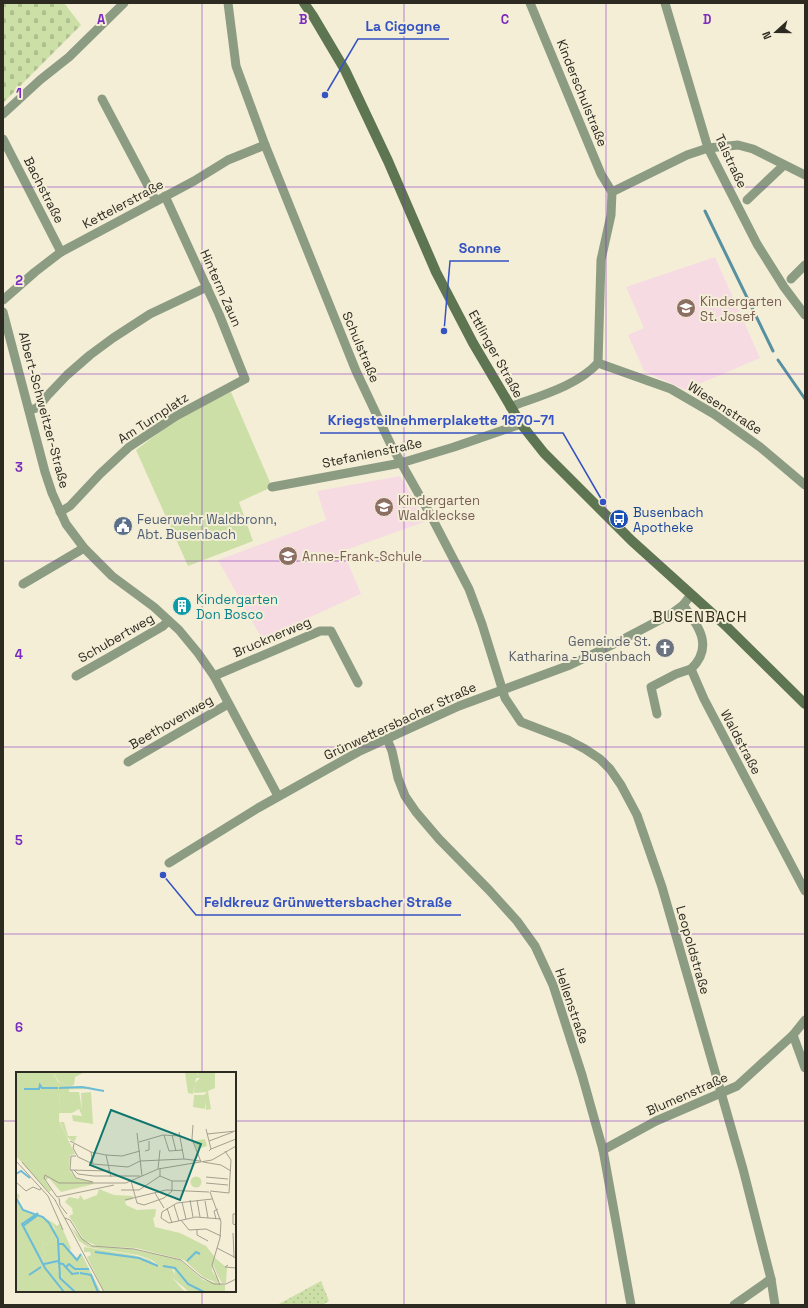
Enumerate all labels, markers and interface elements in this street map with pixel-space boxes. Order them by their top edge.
text: A [97,11,106,28]
text: B [299,11,308,28]
text: C [501,11,509,28]
text: D [703,11,712,28]
north arrow [756,12,796,52]
callout: La Cigogne [358,13,449,39]
text: La Cigogne [365,17,441,35]
text: N [759,30,775,42]
street label: Kinderschulstraße [553,37,611,149]
text: 1 [16,85,22,102]
street label: Talstraße [711,131,751,191]
street label: Bachstraße [20,154,68,226]
street label: Kettelerstraße [79,175,167,233]
callout: Sonne [450,235,509,261]
text: Sonne [459,239,501,257]
street label: Hinterm Zaun [196,247,246,329]
text: 2 [15,272,23,289]
place label: Kindergarten St. Josef [700,293,782,325]
school or university icon: Kindergarten St. Josef [675,297,697,319]
street label: Ettlinger Straße [465,307,527,401]
street label: Schulstraße [338,309,384,385]
street label: Albert-Schweitzer-Straße [15,330,73,490]
street label: Wiesenstraße [685,378,765,438]
street label: Am Turnplatz [114,389,192,447]
callout: Kriegsteilnehmerplakette 1870–71 [320,407,563,433]
text: Kriegsteilnehmerplakette 1870–71 [328,411,554,429]
street label: Stefanienstraße [320,434,424,472]
text: 3 [15,459,23,476]
place label: Kindergarten Waldkleckse [398,492,480,524]
school or university icon: Kindergarten Waldkleckse [373,496,395,518]
place label: Busenbach Apotheke [633,504,703,536]
bus stop icon: Busenbach Apotheke [608,508,630,530]
place label: Feuerwehr Waldbronn, Abt. Busenbach [137,511,277,543]
public building icon: Feuerwehr Waldbronn, Abt. Busenbach [112,515,134,537]
school or university icon: Anne-Frank-Schule [277,545,299,567]
place label: Anne-Frank-Schule [302,548,422,565]
place label: Kindergarten Don Bosco [196,591,278,623]
building icon: Kindergarten Don Bosco [171,595,193,617]
district label: BUSENBACH [652,607,748,626]
street label: Schubertweg [75,609,157,667]
street label: Brucknerweg [230,613,314,661]
place label: Gemeinde St. Katharina - Busenbach [509,633,651,665]
church icon: Gemeinde St. Katharina - Busenbach [654,637,676,659]
text: 4 [15,646,23,663]
street label: Grünwettersbacher Straße [321,678,479,764]
street label: Beethovenweg [126,691,216,753]
street label: Waldstraße [717,707,765,777]
text: 5 [15,832,23,849]
callout: Feldkreuz Grünwettersbacher Straße [196,889,461,915]
text: Feldkreuz Grünwettersbacher Straße [204,893,452,911]
street label: Leopoldstraße [672,904,714,996]
street label: Hellenstraße [551,966,593,1046]
text: 6 [15,1019,23,1036]
street label: Blumenstraße [644,1068,730,1120]
inset map [16,1072,236,1292]

